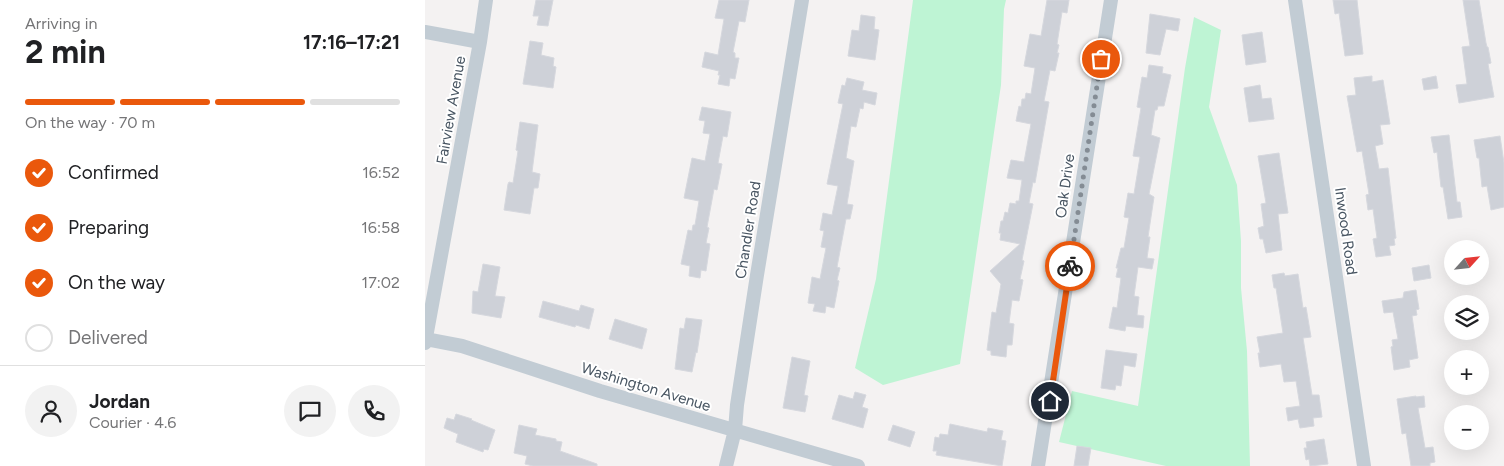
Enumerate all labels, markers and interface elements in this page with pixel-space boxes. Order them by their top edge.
text: Arriving in [25,14,97,33]
text: 17:16–17:21 [303,31,400,54]
text: 2 min [25,33,106,71]
pin [1080,38,1122,80]
icon: bag [1087,45,1115,73]
street label: Fairview Avenue [433,54,469,166]
text: On the way · 70 m [25,113,155,132]
street label: Oak Drive [1052,153,1078,219]
icon: check [25,159,53,187]
text: Confirmed [68,161,159,184]
text: 16:52 [362,163,400,182]
street label: Chandler Road [731,180,765,280]
street label: Inwood Road [1331,186,1361,276]
icon: check [25,214,53,242]
text: Preparing [68,216,149,239]
text: 16:58 [361,218,400,237]
north arrow [1444,240,1489,285]
map controls [1444,240,1489,450]
courier [1045,241,1095,291]
icon: bike [1056,252,1084,280]
icon: check [25,269,53,297]
text: On the way [68,271,165,294]
text: 17:02 [362,273,400,292]
button: layers [1444,295,1489,340]
text: Delivered [68,326,148,349]
button: + [1444,350,1489,395]
street label: Washington Avenue [579,359,713,415]
pin [1029,380,1071,422]
button: person [25,385,77,437]
button: chat [284,385,336,437]
button: phone [348,385,400,437]
icon: home [1036,387,1064,415]
text: Jordan [89,390,150,413]
button: − [1444,405,1489,450]
text: Courier · 4.6 [89,413,176,432]

